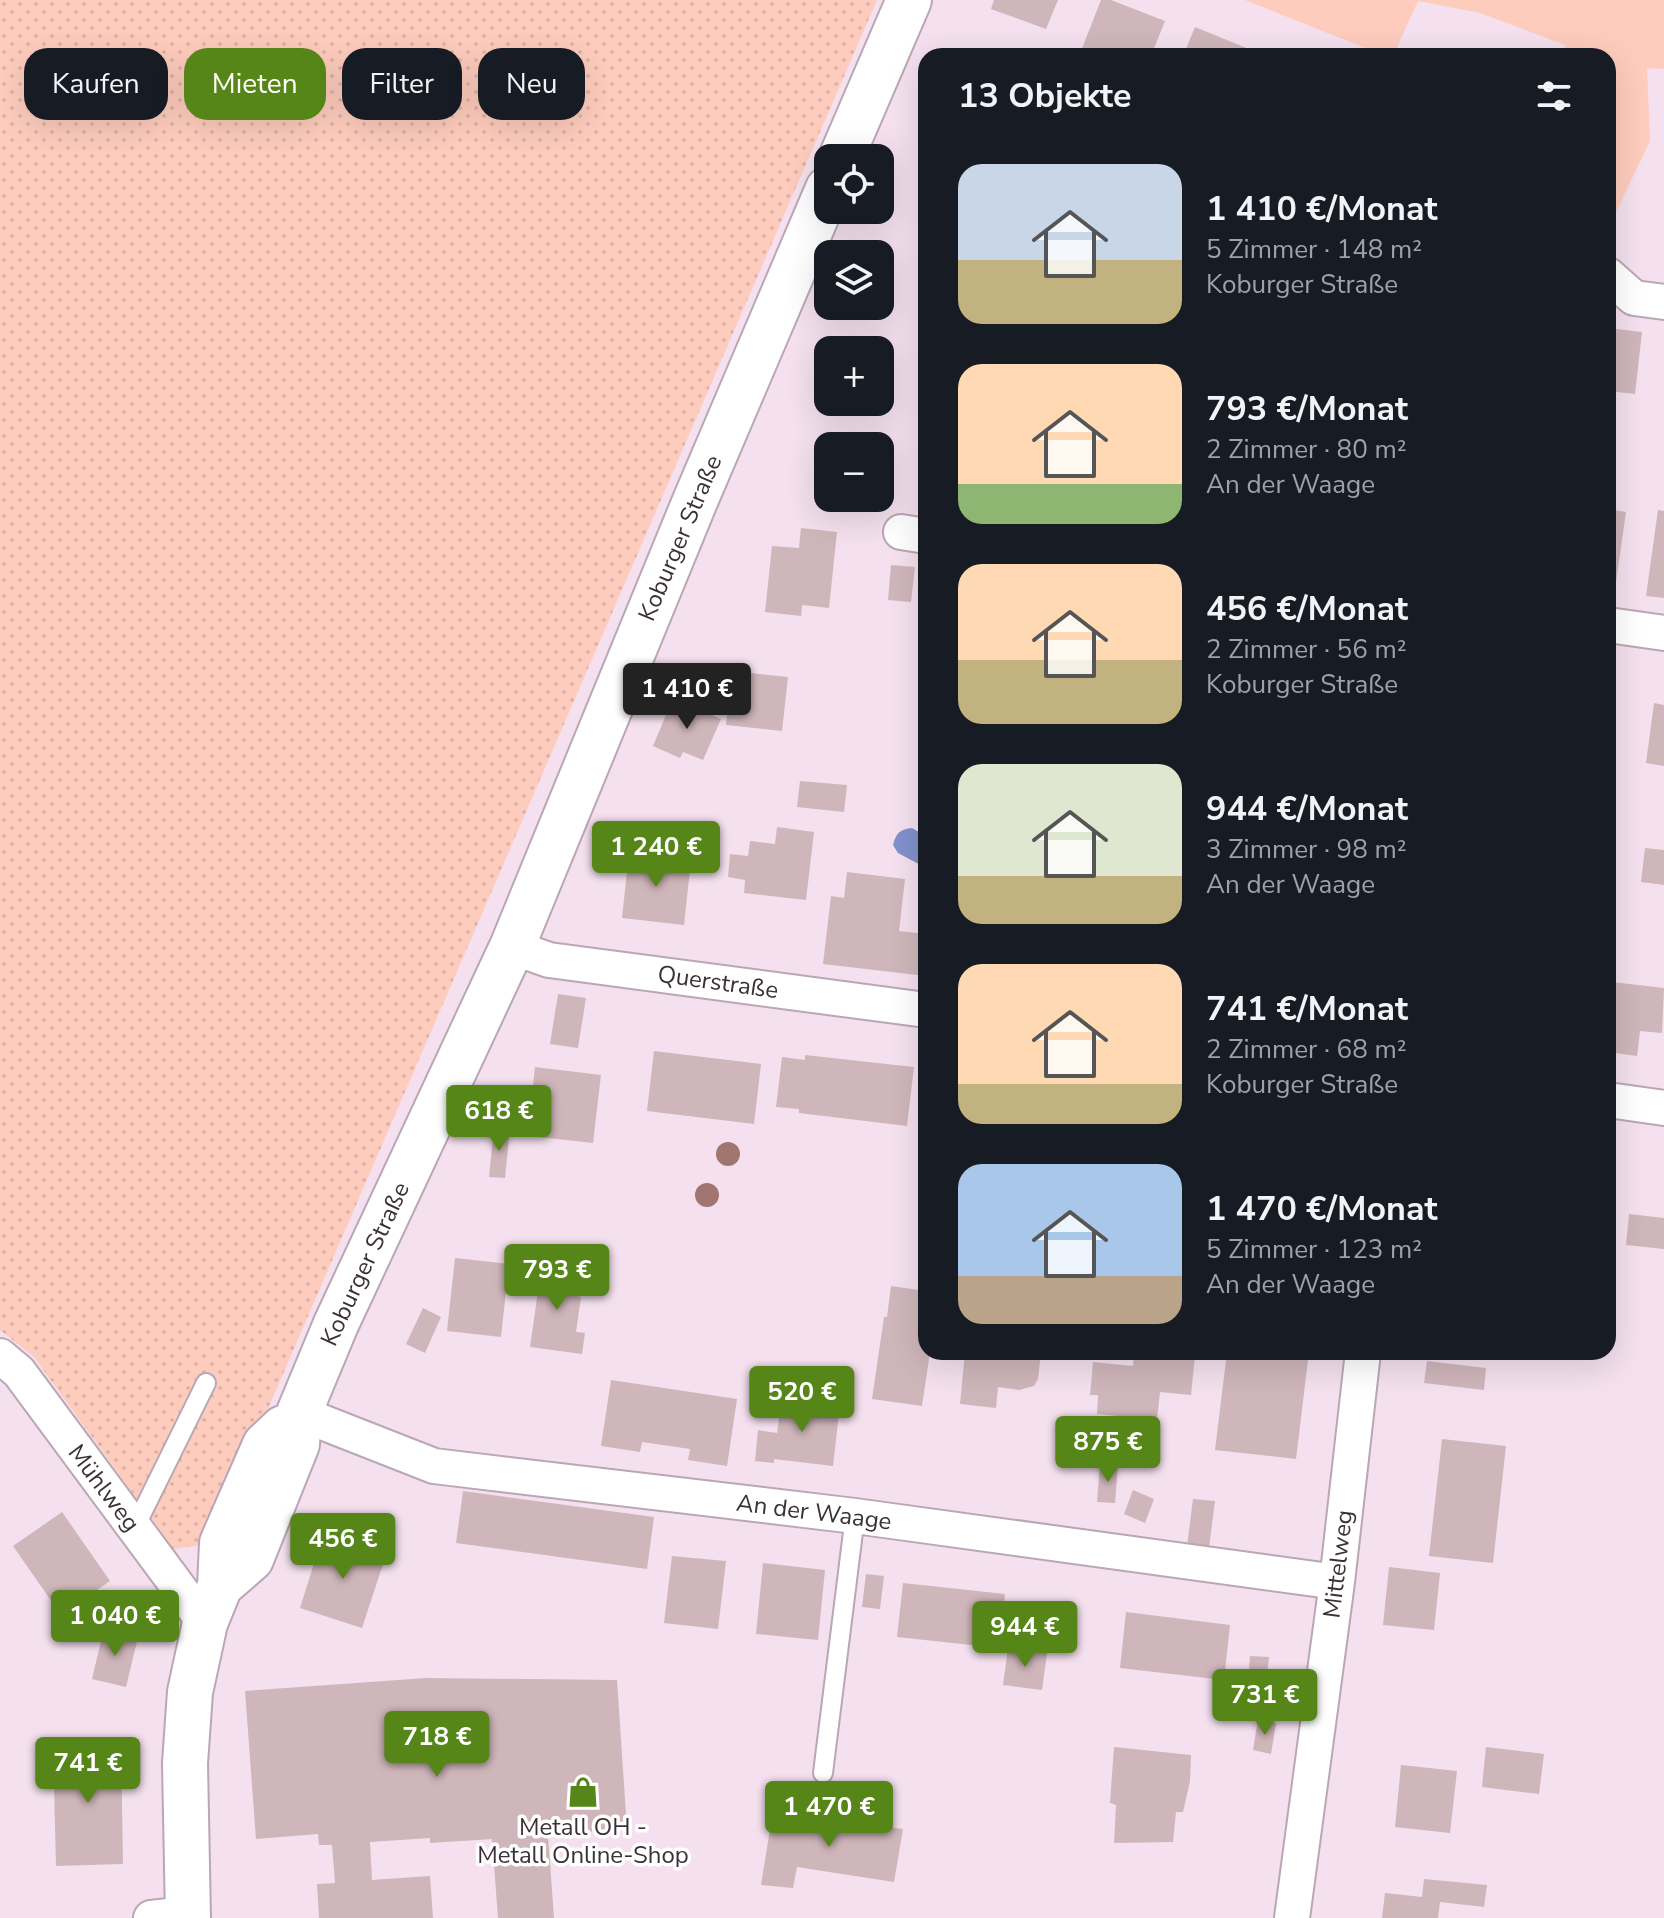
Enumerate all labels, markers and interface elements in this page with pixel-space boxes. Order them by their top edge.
chip: Kaufen [24,48,168,120]
chip: Mieten [184,48,326,120]
chip: Filter [342,48,462,120]
chip: Neu [478,48,585,120]
text: 13 Objekte [958,73,1131,119]
icon: filters [1532,74,1576,118]
map controls [814,144,894,512]
button: locate [814,144,894,224]
text: 1 410 €/Monat [1206,186,1438,232]
icon: home [1022,196,1118,292]
text: 5 Zimmer · 148 m² [1206,232,1422,267]
button: layers [814,240,894,320]
text: Koburger Straße [1206,267,1398,302]
button: + [814,336,894,416]
text: 793 €/Monat [1206,386,1408,432]
icon: home [1022,396,1118,492]
button: − [814,432,894,512]
text: 2 Zimmer · 80 m² [1206,432,1407,467]
street label: Koburger Straße [631,450,729,626]
text: An der Waage [1206,467,1375,502]
text: 456 €/Monat [1206,586,1408,632]
icon: home [1022,596,1118,692]
text: 2 Zimmer · 56 m² [1206,632,1407,667]
pin: 1 410 € [613,663,761,731]
text: Koburger Straße [1206,667,1398,702]
text: 1 410 € [641,671,733,706]
text: 944 €/Monat [1206,786,1408,832]
icon: home [1022,796,1118,892]
pin: 1 240 € [582,821,730,889]
text: 1 240 € [610,829,702,864]
text: 3 Zimmer · 98 m² [1206,832,1407,867]
text: An der Waage [1206,867,1375,902]
street label: Querstraße [656,958,780,1006]
text: 741 €/Monat [1206,986,1408,1032]
icon: home [1022,996,1118,1092]
text: 2 Zimmer · 68 m² [1206,1032,1407,1067]
text: Koburger Straße [1206,1067,1398,1102]
pin: 618 € [443,1085,555,1153]
text: 618 € [464,1093,534,1128]
street label: Koburger Straße [313,1177,417,1351]
text: 1 470 €/Monat [1206,1186,1438,1232]
icon: home [1022,1196,1118,1292]
text: 5 Zimmer · 123 m² [1206,1232,1422,1267]
pin: 793 € [501,1244,613,1312]
text: 793 € [522,1252,592,1287]
text: An der Waage [1206,1267,1375,1302]
pin: 520 € [746,1366,858,1434]
text: 520 € [767,1374,837,1409]
pin: 875 € [1052,1416,1164,1484]
text: 875 € [1073,1424,1143,1459]
street label: Mühlweg [61,1438,147,1538]
street label: An der Waage [735,1487,893,1537]
street label: Mittelweg [1315,1508,1361,1620]
pin: 456 € [287,1513,399,1581]
text: 456 € [308,1521,378,1556]
pin: 1 040 € [41,1590,189,1658]
text: 1 040 € [69,1598,161,1633]
pin: 944 € [969,1601,1081,1669]
text: 944 € [990,1609,1060,1644]
pin: 731 € [1209,1669,1321,1737]
text: 731 € [1230,1677,1300,1712]
pin: 718 € [381,1711,493,1779]
text: 718 € [402,1719,472,1754]
pin: 741 € [32,1737,144,1805]
text: 741 € [53,1745,123,1780]
shop icon: Metall OH - Metall Online-Shop [566,1775,600,1809]
pin: 1 470 € [755,1781,903,1849]
text: 1 470 € [783,1789,875,1824]
place label: Metall OH - Metall Online-Shop [477,1811,689,1871]

